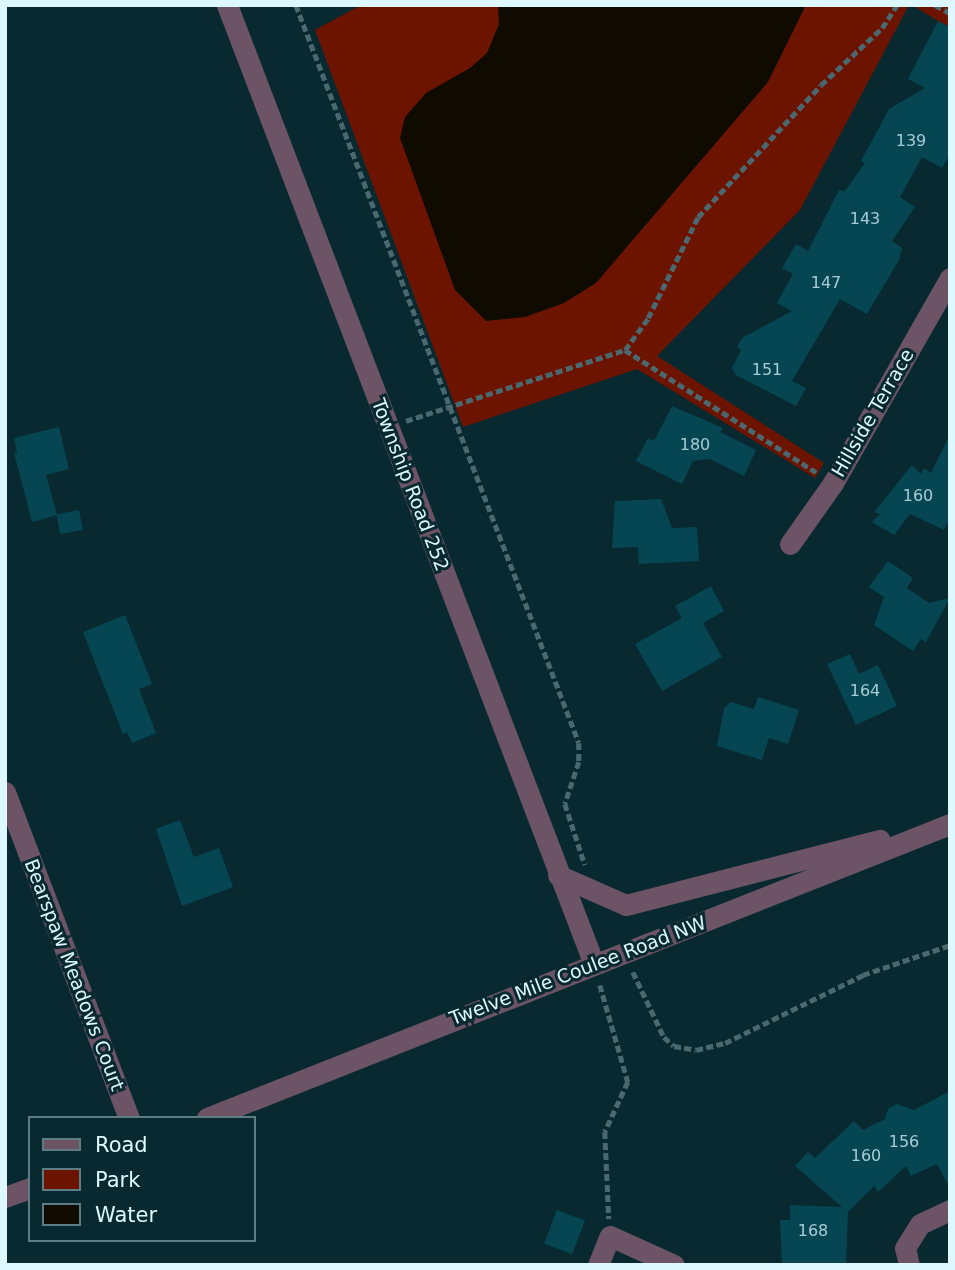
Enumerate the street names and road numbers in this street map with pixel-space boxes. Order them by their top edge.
street label: Hillside Terrace [827,345,919,481]
street label: Township Road 252 [367,396,453,574]
street label: Bearspaw Meadows Court [19,856,129,1094]
street label: Twelve Mile Coulee Road NW [446,911,710,1031]

